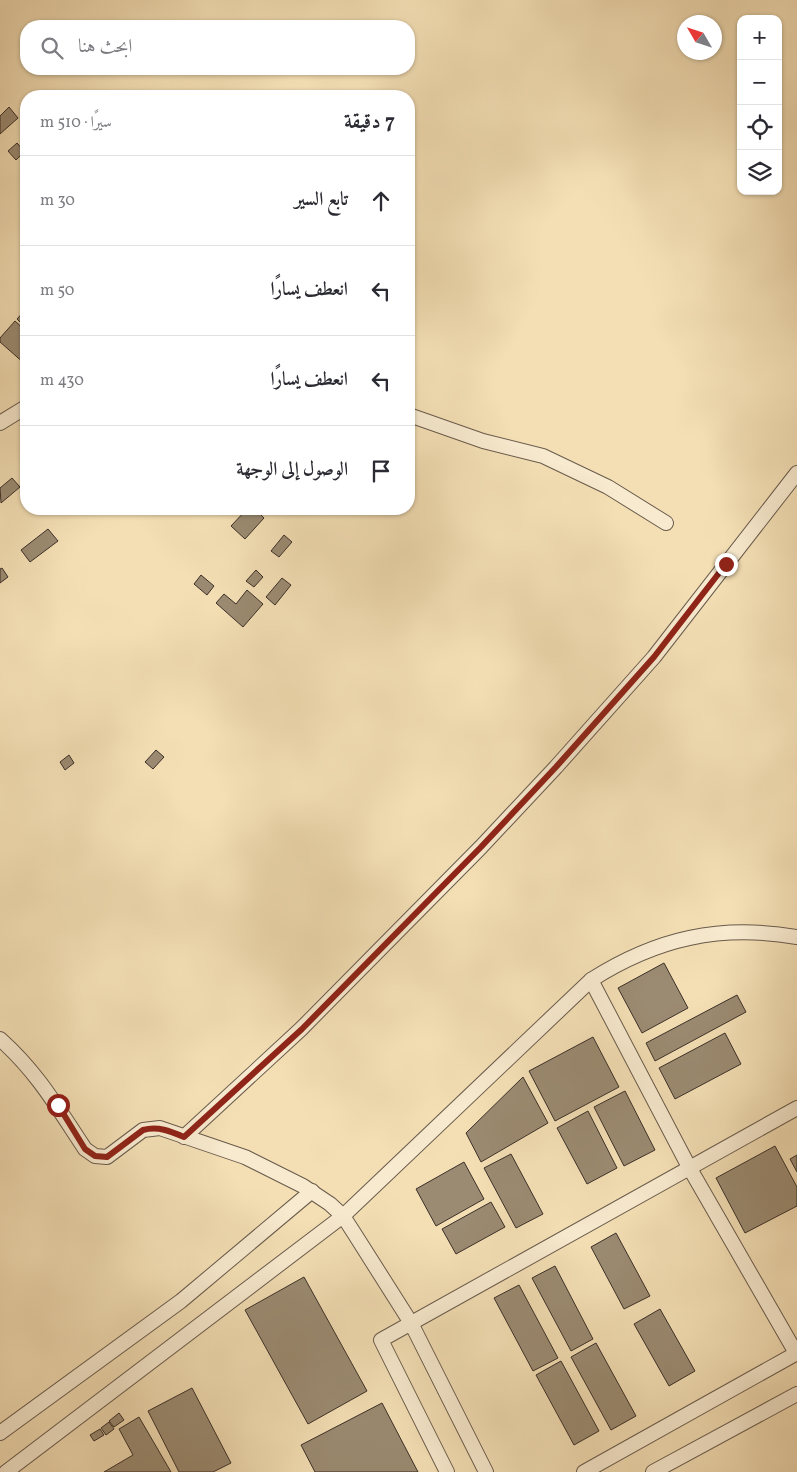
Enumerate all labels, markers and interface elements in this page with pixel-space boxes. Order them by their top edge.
north arrow [677,15,722,60]
map controls [737,15,782,195]
button: + [737,15,782,60]
search box [20,20,415,75]
icon: search [38,34,66,62]
text: ابحث هنا [78,34,132,60]
button: − [737,60,782,105]
button: locate [737,105,782,150]
text: 7 دقيقة [344,108,395,137]
text: سيرًا · 510 m [40,112,112,134]
button: layers [737,150,782,195]
text: تابع السير [295,187,348,213]
icon: ahead [367,187,395,215]
text: 30 m [40,190,75,212]
text: انعطف يسارًا [270,277,348,303]
icon: left [367,277,395,305]
text: 50 m [40,280,74,302]
text: انعطف يسارًا [270,367,348,393]
icon: left [367,367,395,395]
text: 430 m [40,370,84,392]
text: الوصول إلى الوجهة [236,457,348,483]
icon: arrive [367,457,395,485]
route end [715,553,738,576]
route start [47,1094,70,1117]

